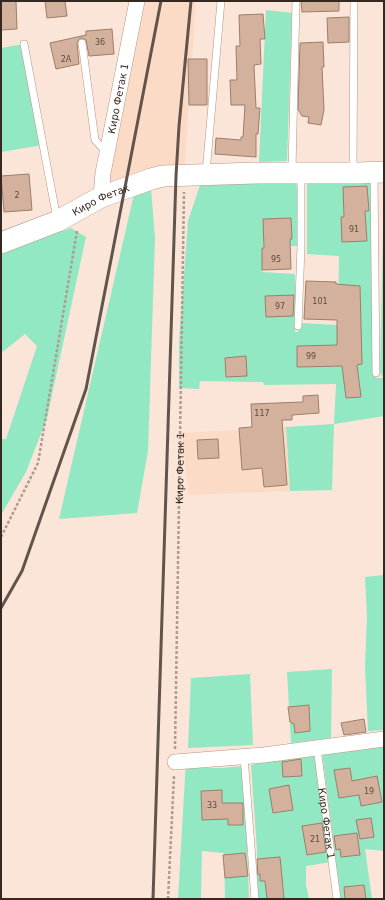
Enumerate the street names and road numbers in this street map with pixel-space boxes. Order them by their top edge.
street label: Киро Фетак 1 [105,62,130,135]
street label: Киро Фетак [70,182,131,218]
street label: Киро Фетак 1 [173,432,186,504]
street label: Киро Фетак 1 [317,787,337,860]

